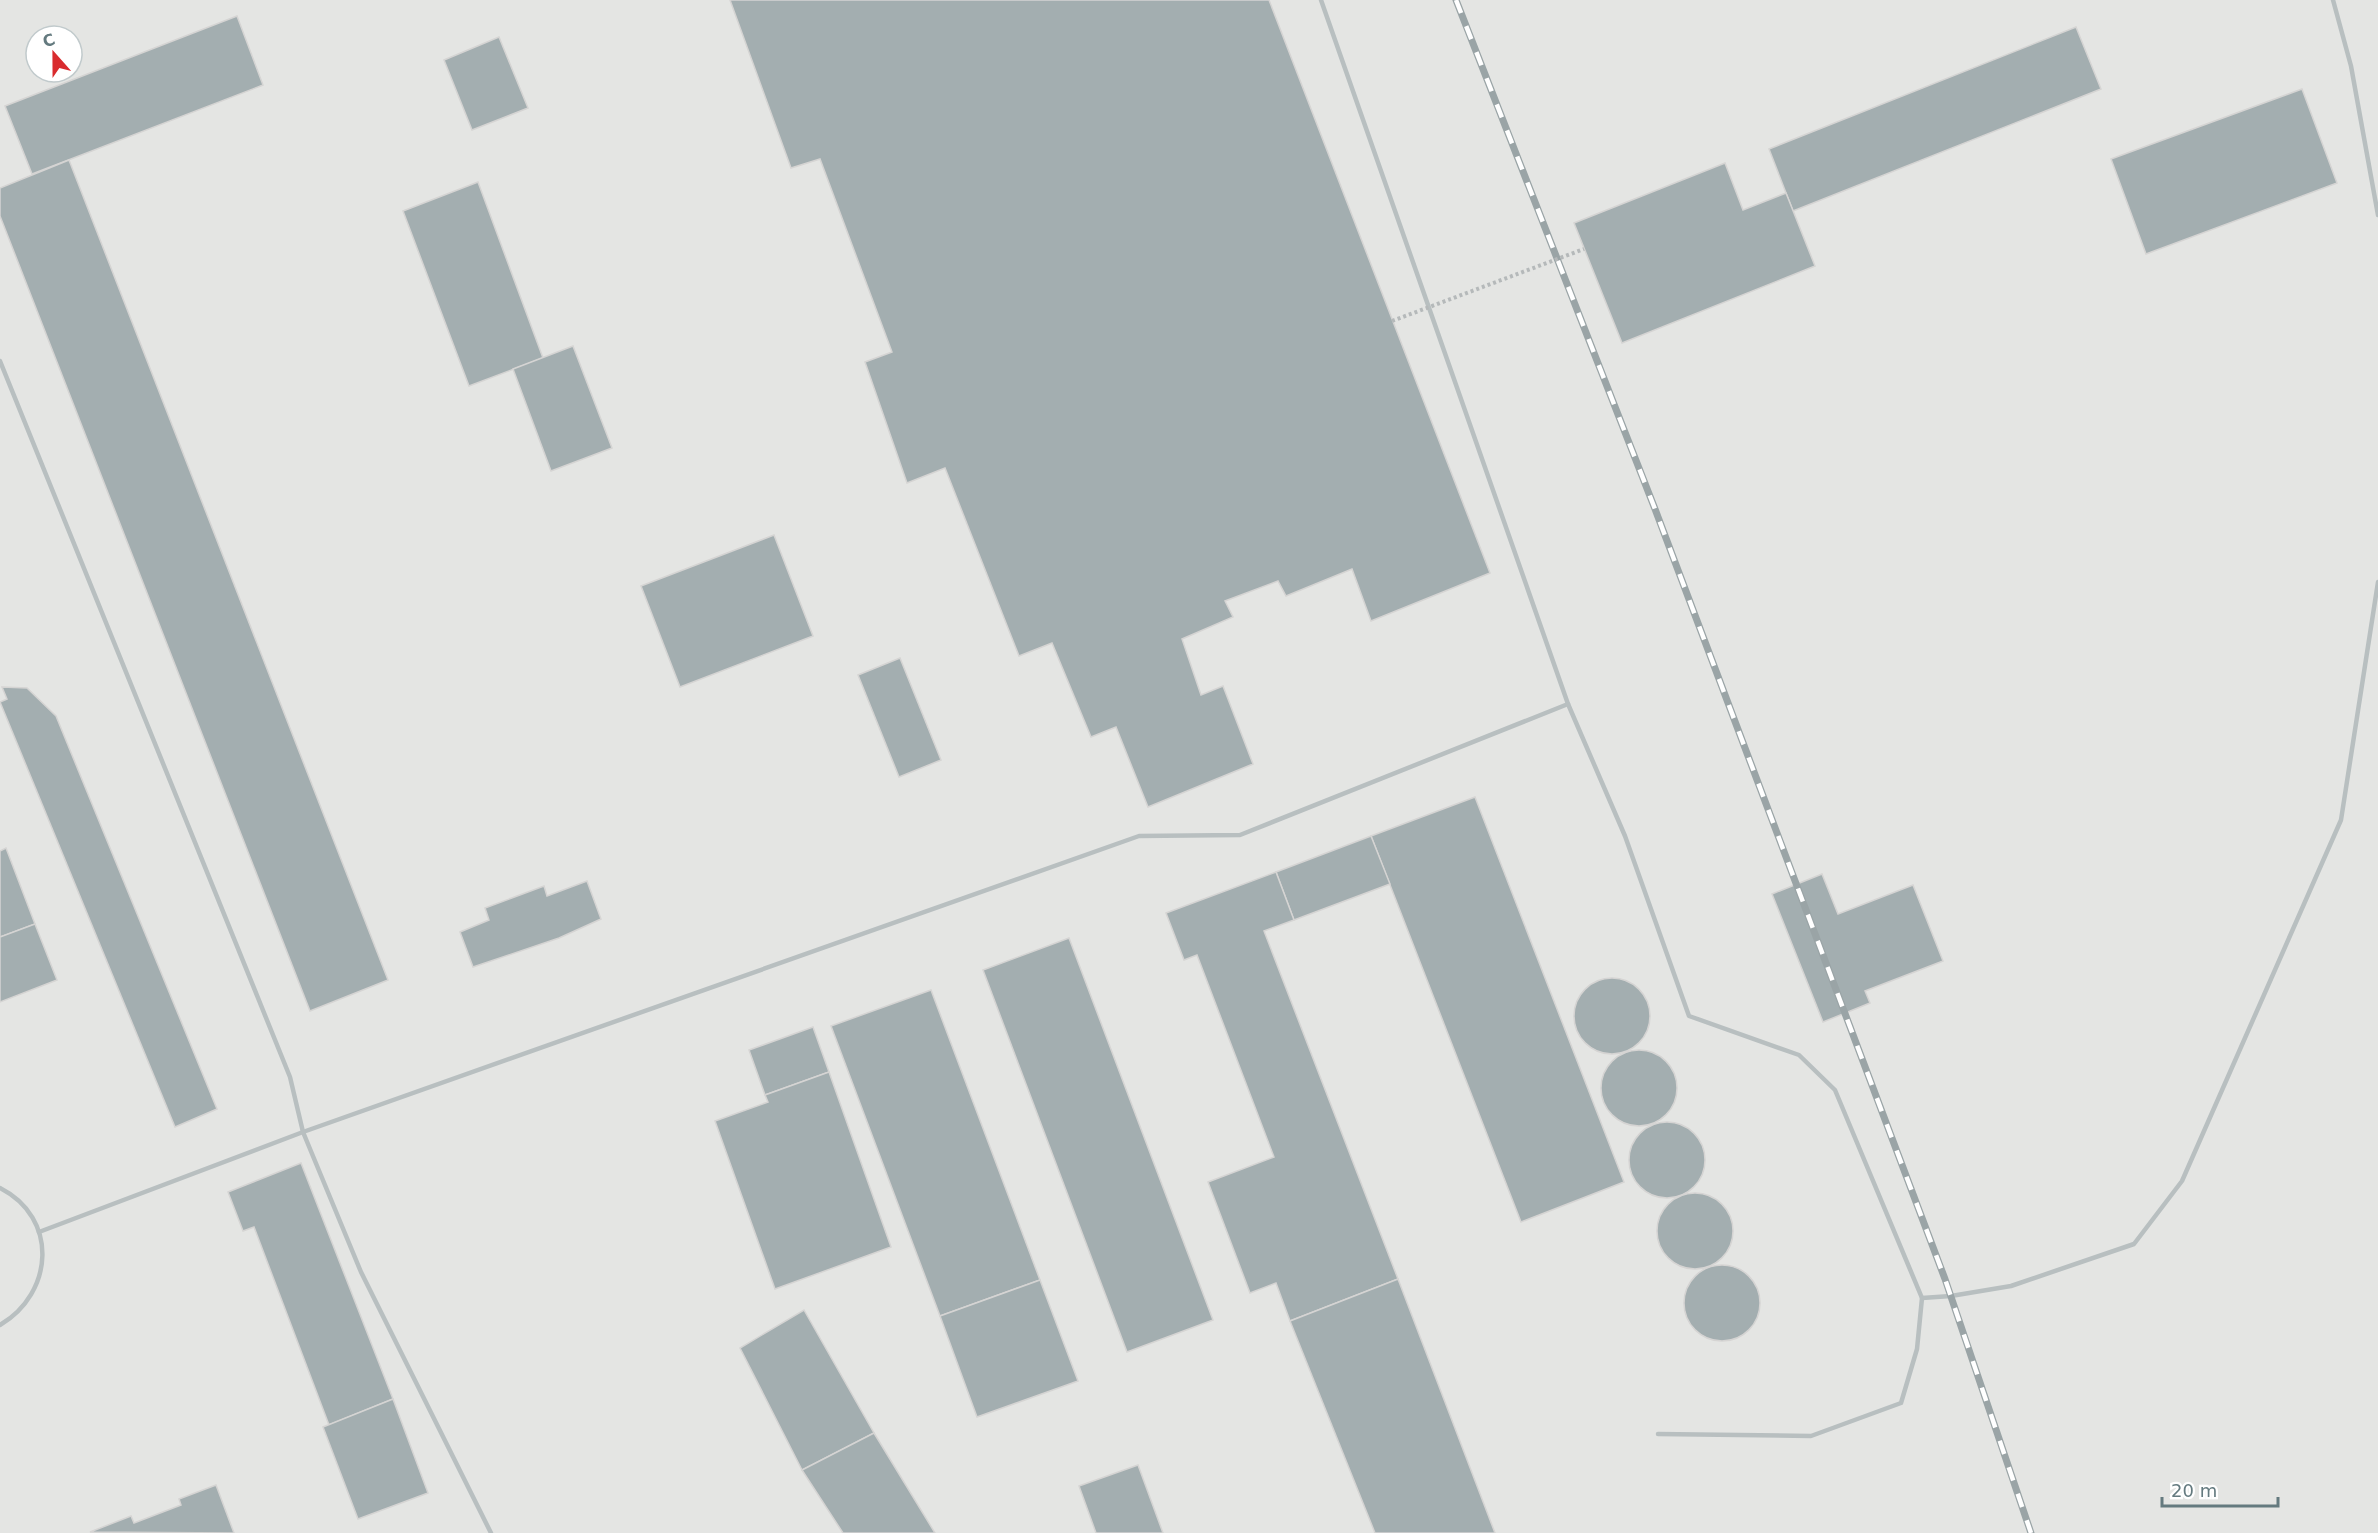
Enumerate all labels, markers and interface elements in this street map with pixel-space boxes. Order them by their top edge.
north arrow [24,24,84,84]
text: С [40,29,58,51]
scale bar [2162,1470,2278,1508]
text: 20 m [2171,1480,2217,1501]

